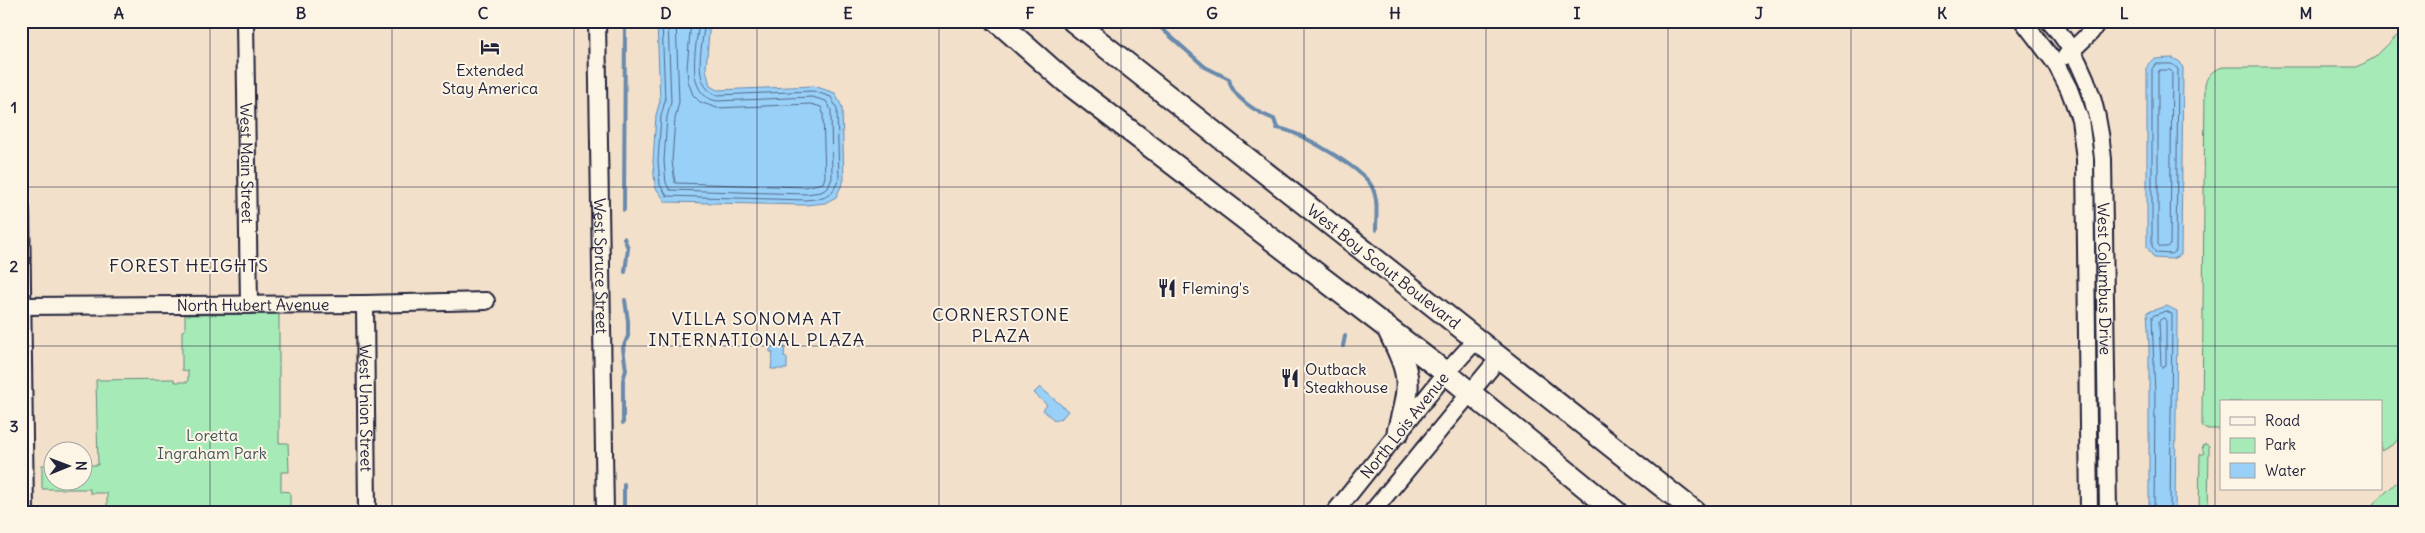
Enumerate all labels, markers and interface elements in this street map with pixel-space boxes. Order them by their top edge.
text: A [114,3,124,23]
text: B [296,3,307,23]
text: C [478,3,489,23]
text: D [660,3,672,23]
text: E [843,3,853,23]
text: F [1025,3,1035,23]
text: G [1206,3,1218,23]
text: H [1389,3,1401,23]
text: I [1574,3,1581,23]
text: J [1755,3,1764,23]
text: K [1937,3,1947,23]
text: L [2120,3,2129,23]
text: M [2300,3,2313,23]
hotel icon: Extended Stay America [479,36,501,58]
place label: Extended Stay America [442,60,538,98]
text: 1 [11,97,17,117]
street label: West Main Street [236,103,258,224]
street label: West Spruce Street [590,198,612,335]
street label: West Boy Scout Boulevard [1303,200,1464,333]
street label: West Columbus Drive [2094,202,2116,355]
district label: FOREST HEIGHTS [109,254,269,277]
text: 2 [10,256,19,276]
restaurant icon: Fleming's [1156,277,1178,299]
place label: Fleming's [1182,278,1249,298]
street label: North Hubert Avenue [177,294,329,315]
district label: CORNERSTONE PLAZA [932,303,1070,347]
district label: VILLA SONOMA AT INTERNATIONAL PLAZA [649,307,865,351]
street label: West Union Street [355,344,377,472]
place label: Outback Steakhouse [1305,359,1388,397]
restaurant icon: Outback Steakhouse [1279,367,1301,389]
street label: North Lois Avenue [1356,368,1453,483]
legend [2220,400,2382,490]
text: Road [2265,411,2300,430]
text: 3 [9,416,19,436]
park label: Loretta Ingraham Park [157,425,267,463]
text: Park [2265,435,2296,454]
north arrow [42,440,92,490]
text: N [72,461,90,471]
text: Water [2265,461,2306,480]

